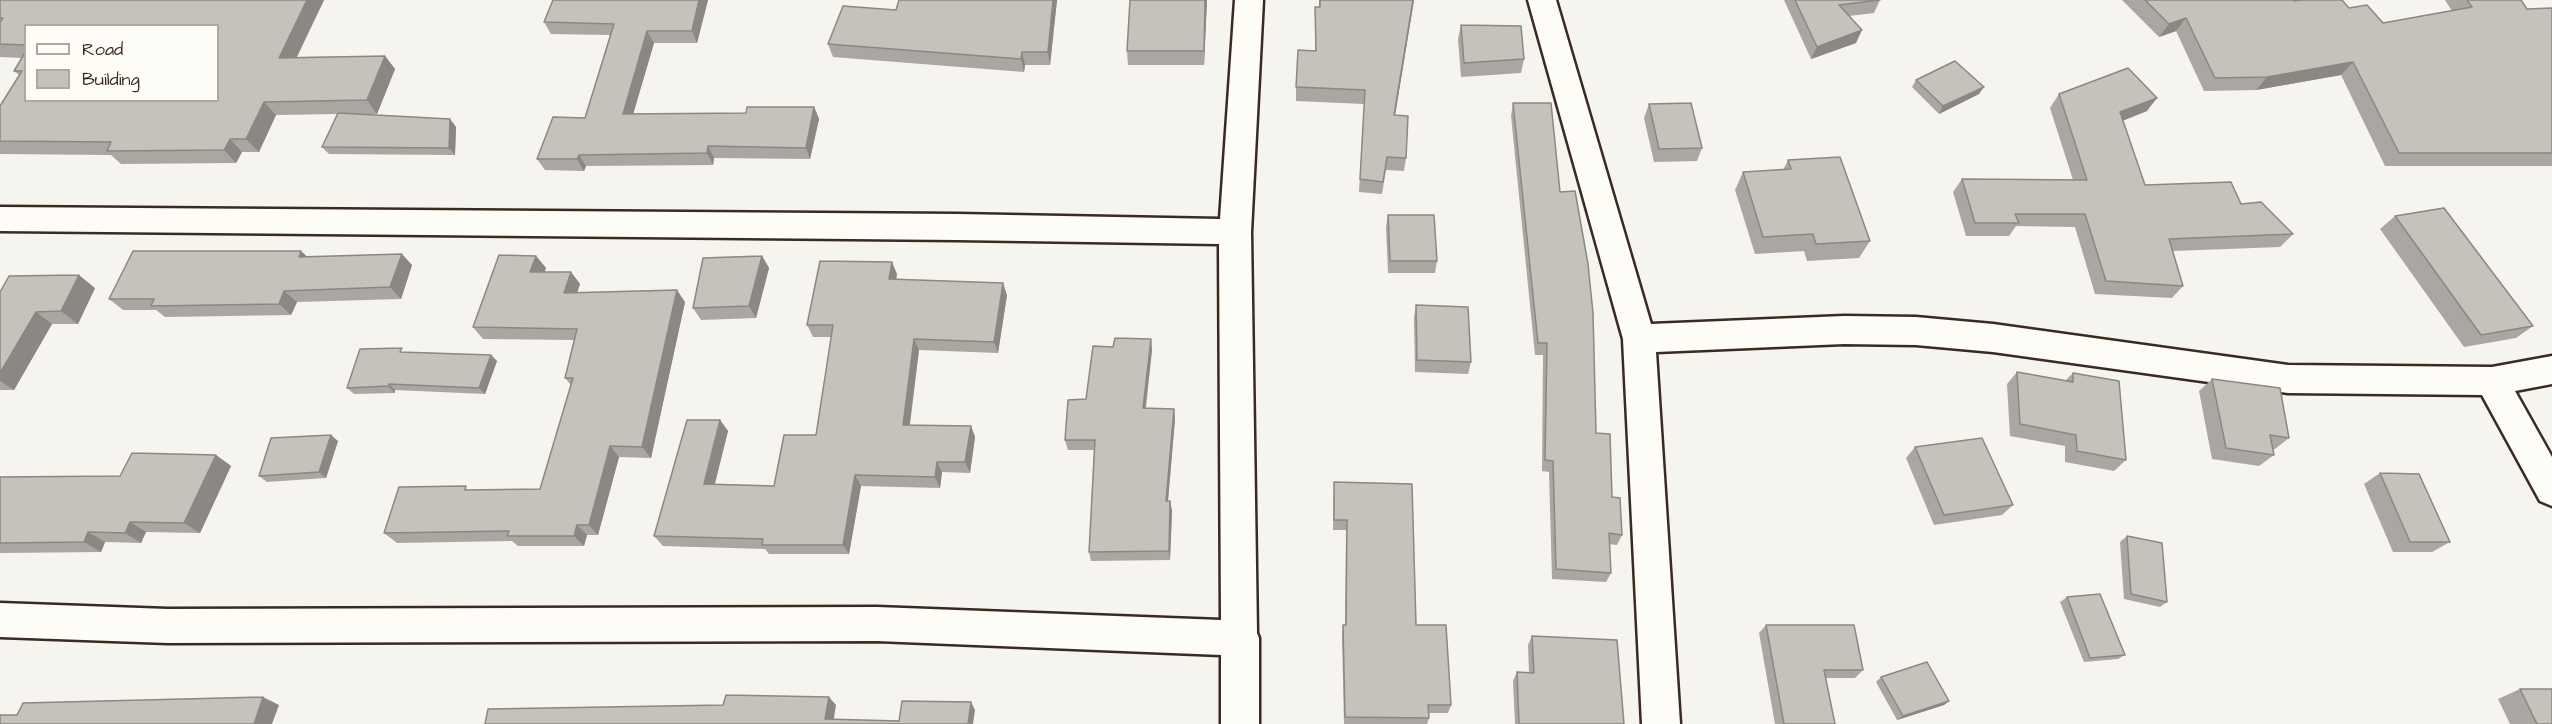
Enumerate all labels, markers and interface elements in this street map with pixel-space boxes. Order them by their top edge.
legend [24,24,219,102]
text: Road [82,37,123,62]
text: Building [82,67,140,92]

